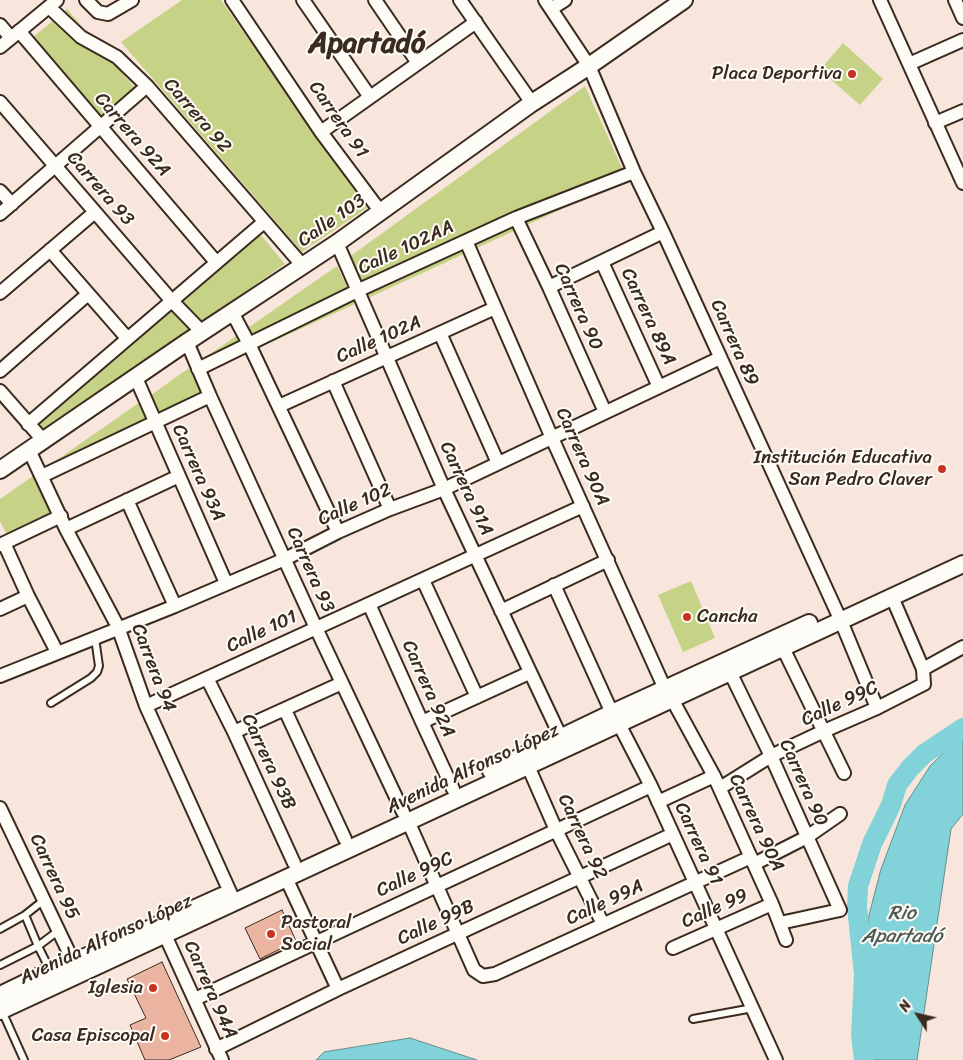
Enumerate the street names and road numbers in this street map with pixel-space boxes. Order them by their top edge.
street label: Carrera 92 [158,74,236,158]
street label: Carrera 91 [303,77,373,163]
street label: Carrera 92A [89,88,175,182]
street label: Carrera 93 [62,147,138,231]
street label: Calle 103 [294,189,370,253]
street label: Calle 102AA [355,216,457,280]
street label: Carrera 90 [549,260,607,354]
street label: Carrera 89A [616,265,680,369]
street label: Carrera 89 [705,296,763,390]
street label: Calle 102A [333,311,425,369]
street label: Carrera 90A [550,404,614,510]
street label: Carrera 93A [167,421,229,525]
street label: Carrera 91A [434,438,498,540]
street label: Calle 102 [315,479,395,531]
street label: Carrera 93 [281,524,339,616]
street label: Calle 101 [223,606,301,658]
street label: Carrera 94 [126,621,180,715]
street label: Carrera 92A [396,637,460,741]
street label: Calle 99C [798,676,882,732]
street label: Carrera 93B [236,710,300,814]
street label: Avenida Alfonso López [383,719,563,819]
street label: Carrera 90 [774,736,832,830]
street label: Carrera 90A [723,771,789,875]
street label: Carrera 92 [552,791,612,883]
street label: Carrera 91 [669,799,727,889]
street label: Carrera 95 [24,830,84,924]
street label: Calle 99C [373,847,457,903]
street label: Calle 99A [563,875,647,931]
street label: Calle 99 [678,884,752,934]
street label: Avenida Alfonso López [16,890,196,990]
street label: Calle 99B [394,895,478,951]
street label: Carrera 94A [178,937,242,1043]

